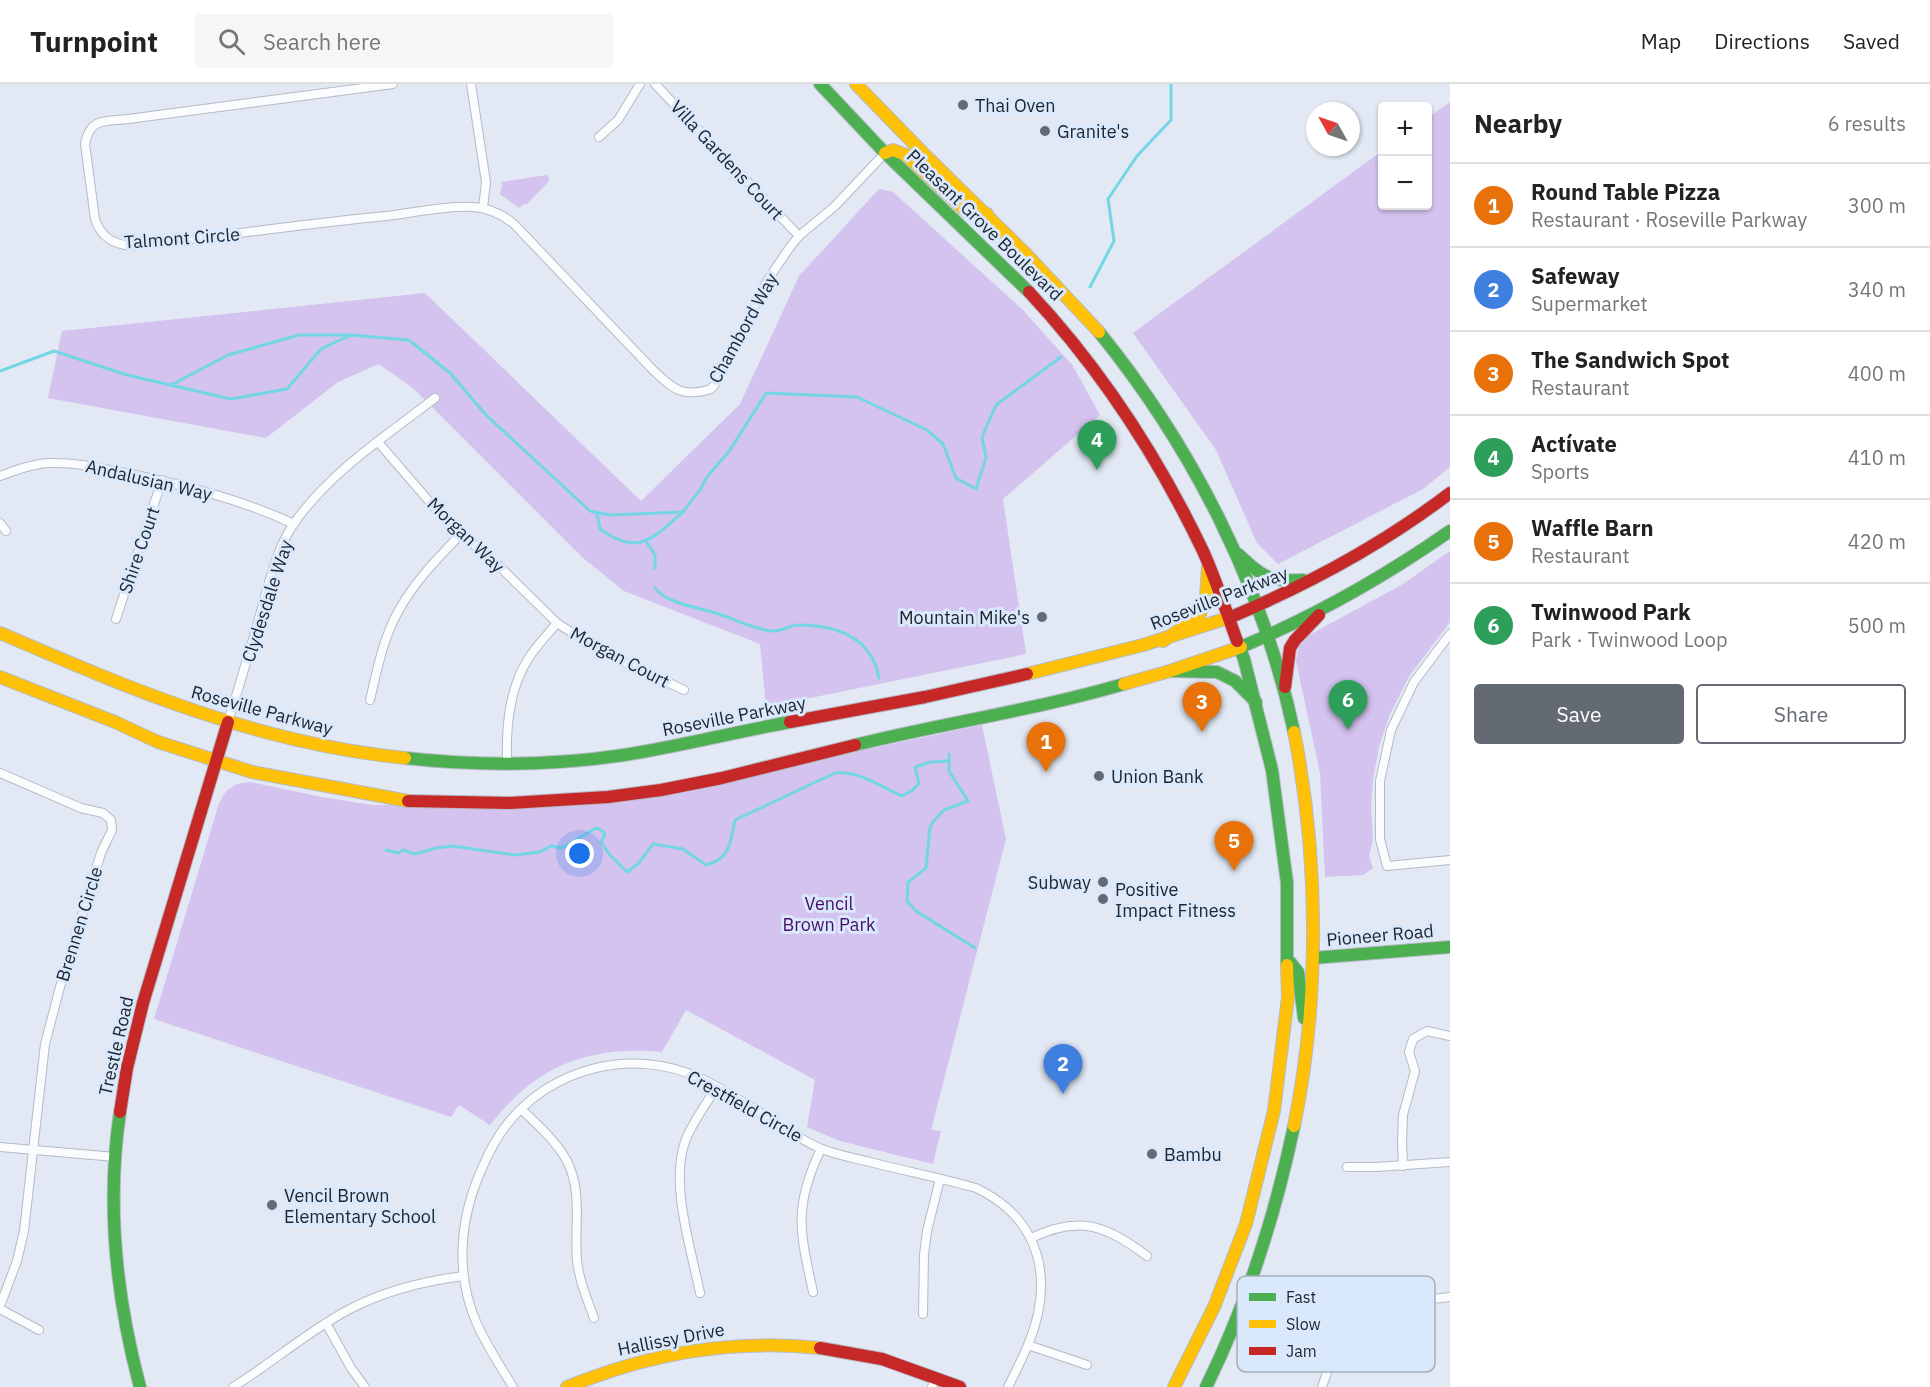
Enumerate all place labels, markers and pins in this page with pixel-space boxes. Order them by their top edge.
place label: Thai Oven [975,94,1055,117]
marker: Thai Oven [956,98,970,112]
place label: Granite's [1057,120,1129,143]
marker: Granite's [1038,124,1052,138]
pin: 4 [1078,420,1116,470]
place label: Mountain Mike's [899,606,1030,629]
marker: Mountain Mike's [1035,610,1049,624]
pin: 6 [1328,680,1368,730]
pin: 3 [1182,682,1222,732]
pin: 1 [1026,722,1066,772]
place label: Union Bank [1111,765,1204,788]
marker: Union Bank [1092,769,1106,783]
pin: 5 [1214,822,1254,871]
place label: Subway [1028,871,1091,894]
marker: Subway [1096,875,1110,889]
place label: Positive Impact Fitness [1115,878,1236,922]
marker: Positive Impact Fitness [1096,892,1110,906]
pin: 2 [1044,1044,1082,1094]
place label: Bambu [1164,1143,1222,1166]
marker: Bambu [1145,1147,1159,1161]
place label: Vencil Brown Elementary School [284,1184,436,1228]
marker: Vencil Brown Elementary School [265,1198,279,1212]

